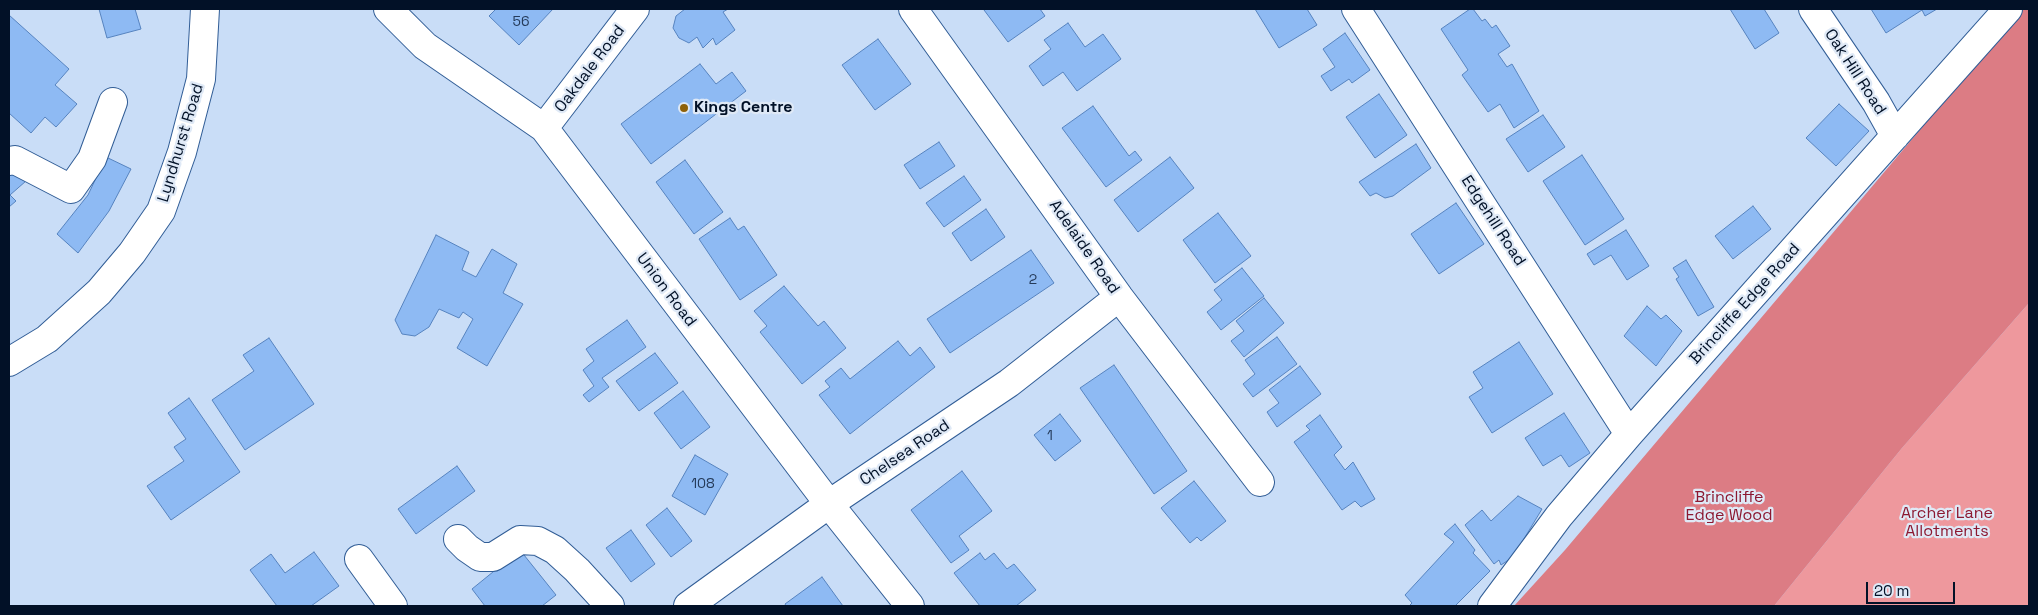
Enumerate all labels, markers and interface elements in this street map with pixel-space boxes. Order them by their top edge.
house number: 56 [513,14,529,30]
street label: Oakdale Road [551,22,629,116]
street label: Oak Hill Road [1820,26,1890,118]
street label: Lyndhurst Road [154,81,208,205]
place label: Kings Centre [694,98,793,118]
marker: Kings Centre [678,102,690,114]
street label: Edgehill Road [1457,172,1529,270]
street label: Adelaide Road [1045,196,1123,298]
street label: Brincliffe Edge Road [1686,240,1804,368]
street label: Union Road [632,249,700,331]
house number: 2 [1029,272,1037,288]
street label: Chelsea Road [857,416,953,490]
house number: 1 [1047,428,1053,444]
house number: 108 [691,476,715,492]
park label: Brincliffe Edge Wood [1685,488,1773,526]
park label: Archer Lane Allotments [1901,504,1993,542]
scale bar [1868,572,1957,604]
text: 20 m [1874,581,1909,600]

